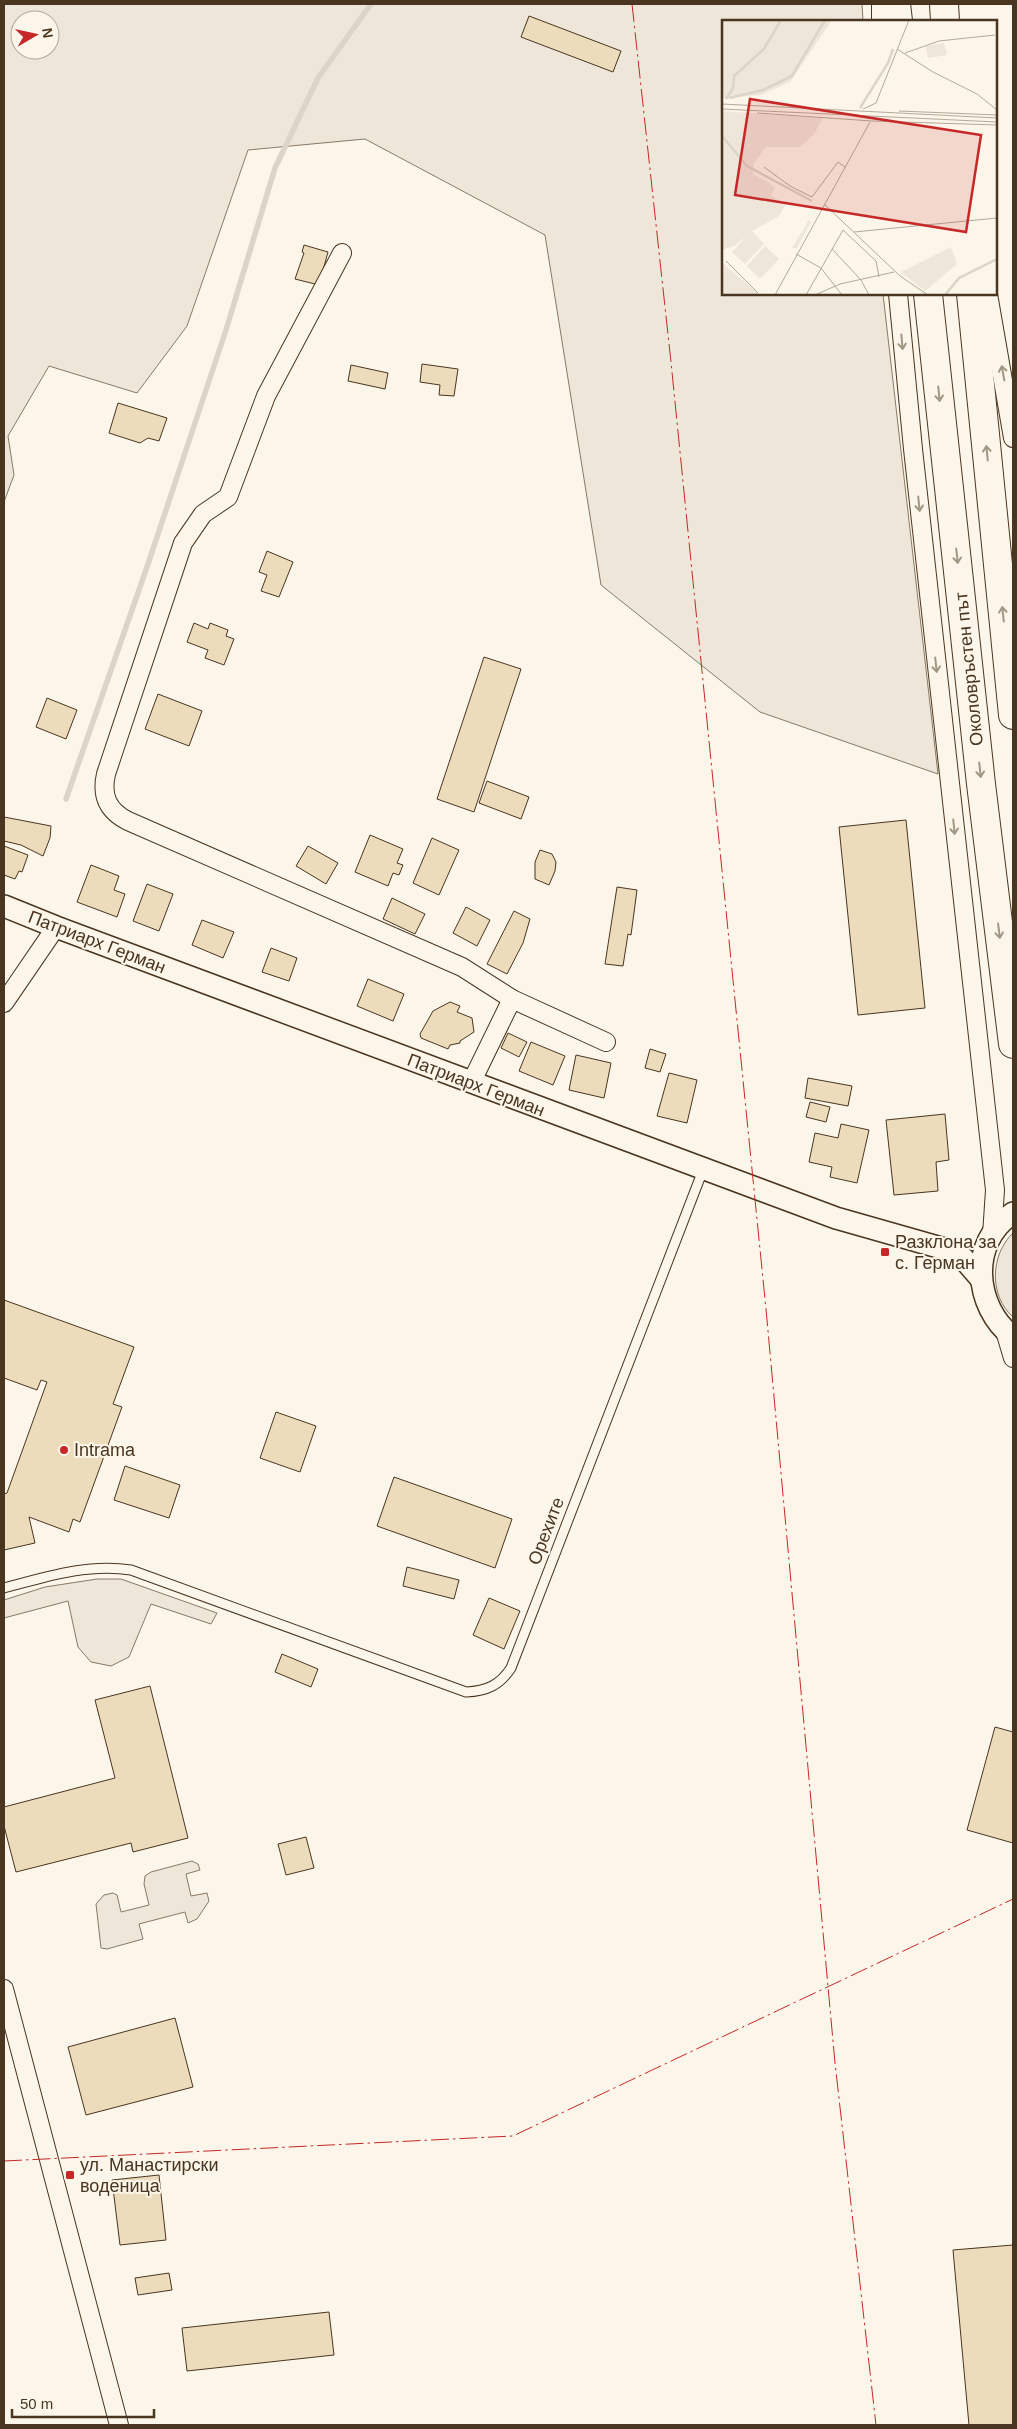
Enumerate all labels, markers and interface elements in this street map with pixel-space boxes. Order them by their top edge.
north arrow [10,10,60,60]
inset map [722,20,997,295]
text: N [39,27,57,39]
one-way arrow [898,334,907,350]
one-way arrow [998,365,1007,381]
one-way arrow [934,386,944,402]
one-way arrow [982,445,992,461]
one-way arrow [914,496,923,512]
one-way arrow [952,548,961,564]
street label: Околовръстен път [951,591,987,747]
one-way arrow [998,607,1008,623]
one-way arrow [931,657,941,673]
one-way arrow [975,761,985,777]
one-way arrow [949,819,959,835]
street label: Патриарх Герман [25,907,169,977]
one-way arrow [994,923,1004,939]
street label: Патриарх Герман [404,1050,548,1120]
place label: Разклона за с. Герман [895,1232,997,1273]
marker: Разклона за с. Герман [879,1246,891,1258]
place label: Intrama [74,1440,136,1460]
marker: Intrama [58,1444,70,1456]
street label: Орехите [524,1494,568,1568]
place label: ул. Манастирски воденица [80,2155,219,2196]
marker: ул. Манастирски воденица [64,2169,76,2181]
scale bar [12,2386,155,2418]
text: 50 m [20,2395,53,2412]

